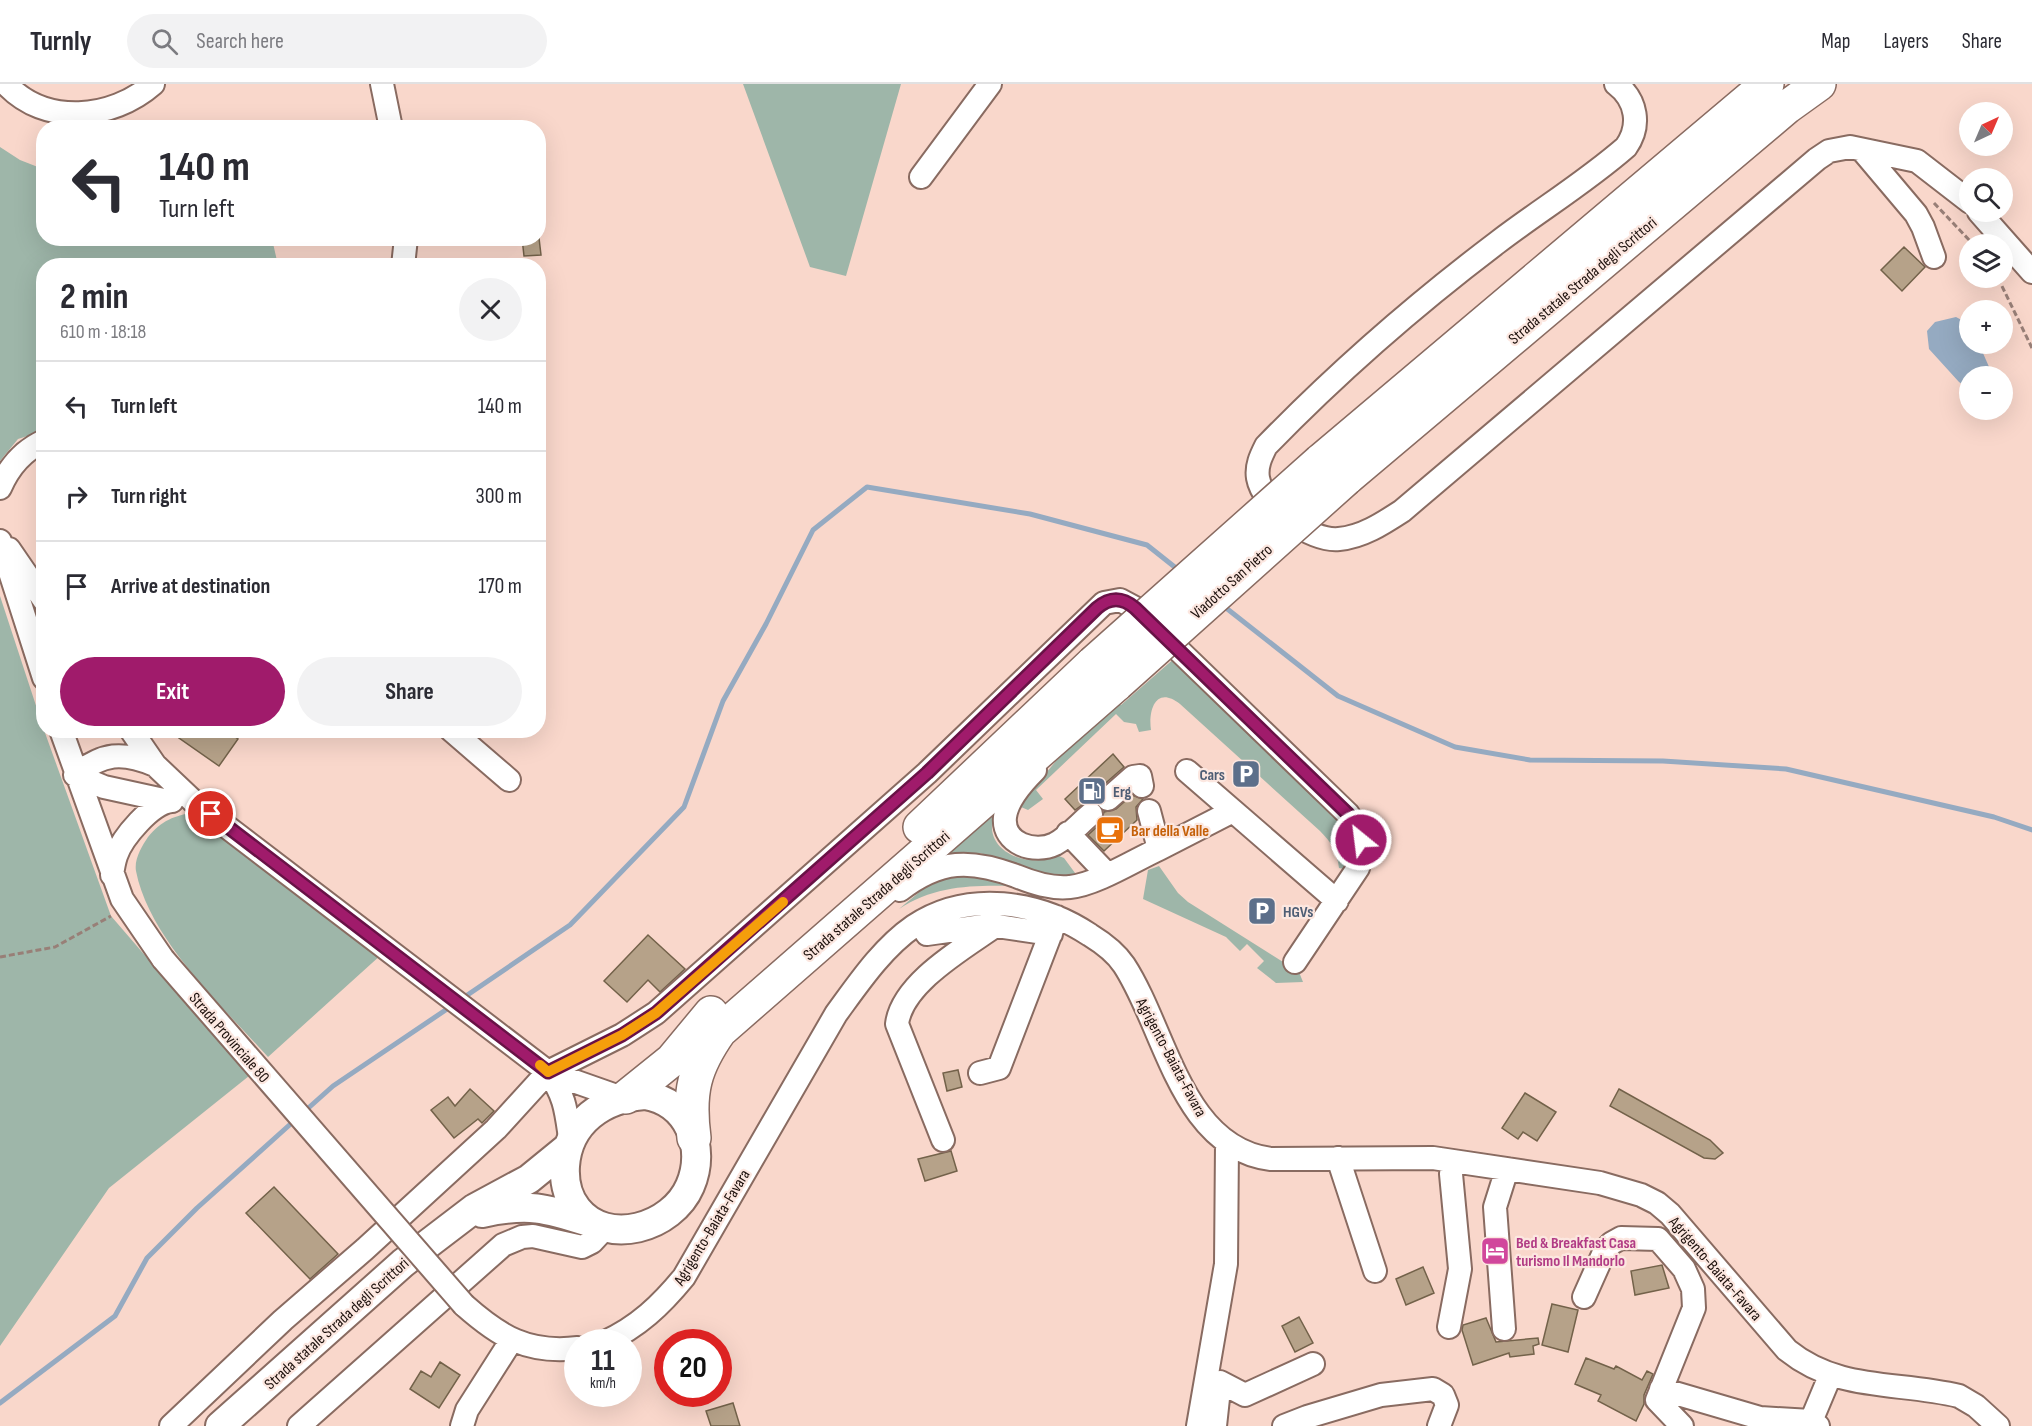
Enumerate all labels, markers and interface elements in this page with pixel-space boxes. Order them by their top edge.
search box [127,14,547,68]
text: Turnly [30,25,91,58]
icon: search [148,25,181,58]
text: Search here [196,28,284,55]
text: Map [1821,29,1850,54]
text: Layers [1883,29,1929,54]
text: Share [1962,29,2002,54]
north arrow [1959,102,2013,156]
map controls [1959,102,2013,420]
text: 140 m [159,142,250,193]
icon: left [60,144,138,222]
button: search [1959,168,2013,222]
text: Turn left [159,193,235,225]
street label: Strada statale Strada degli Scrittori [1505,214,1661,349]
button: layers [1959,234,2013,288]
text: 2 min [60,276,129,319]
button: close [459,278,522,341]
button: + [1959,300,2013,354]
text: 610 m · 18:18 [60,320,146,344]
button: − [1959,366,2013,420]
icon: left [60,390,93,423]
text: Turn left [111,393,177,420]
text: 140 m [478,393,522,420]
icon: right [60,480,93,513]
text: Turn right [111,483,187,510]
text: 300 m [476,483,522,510]
street label: Viadotto San Pietro [1187,541,1277,624]
icon: arrive [60,570,93,603]
text: Arrive at destination [111,573,270,600]
text: 170 m [478,573,522,600]
button: Exit [60,657,285,726]
button: Share [297,657,522,726]
parking icon: Cars [1230,758,1262,790]
place label: Cars [1199,766,1225,785]
fuel station icon: Erg [1076,775,1108,807]
place label: Erg [1113,783,1132,802]
pin [185,788,236,839]
icon: arrive [194,797,227,830]
position arrow [1329,808,1393,872]
cafe icon: Bar della Valle [1094,814,1126,846]
place label: Bar della Valle [1131,822,1209,841]
street label: Strada statale Strada degli Scrittori [800,827,954,965]
parking icon: HGVs [1246,895,1278,927]
place label: HGVs [1283,903,1313,922]
street label: Strada Provinciale 80 [185,989,273,1087]
street label: Agrigento-Baiata-Favara [1131,994,1210,1120]
street label: Agrigento-Baiata-Favara [670,1166,754,1290]
street label: Agrigento-Baiata-Favara [1664,1212,1765,1325]
place label: Bed & Breakfast Casa turismo Il Mandorlo [1516,1234,1636,1271]
hotel icon: Bed & Breakfast Casa turismo Il Mandorlo [1479,1235,1511,1267]
street label: Strada statale Strada degli Scrittori [261,1254,413,1394]
speed limit sign: 20 [654,1329,732,1407]
text: 11 [591,1343,615,1379]
text: km/h [590,1374,616,1393]

